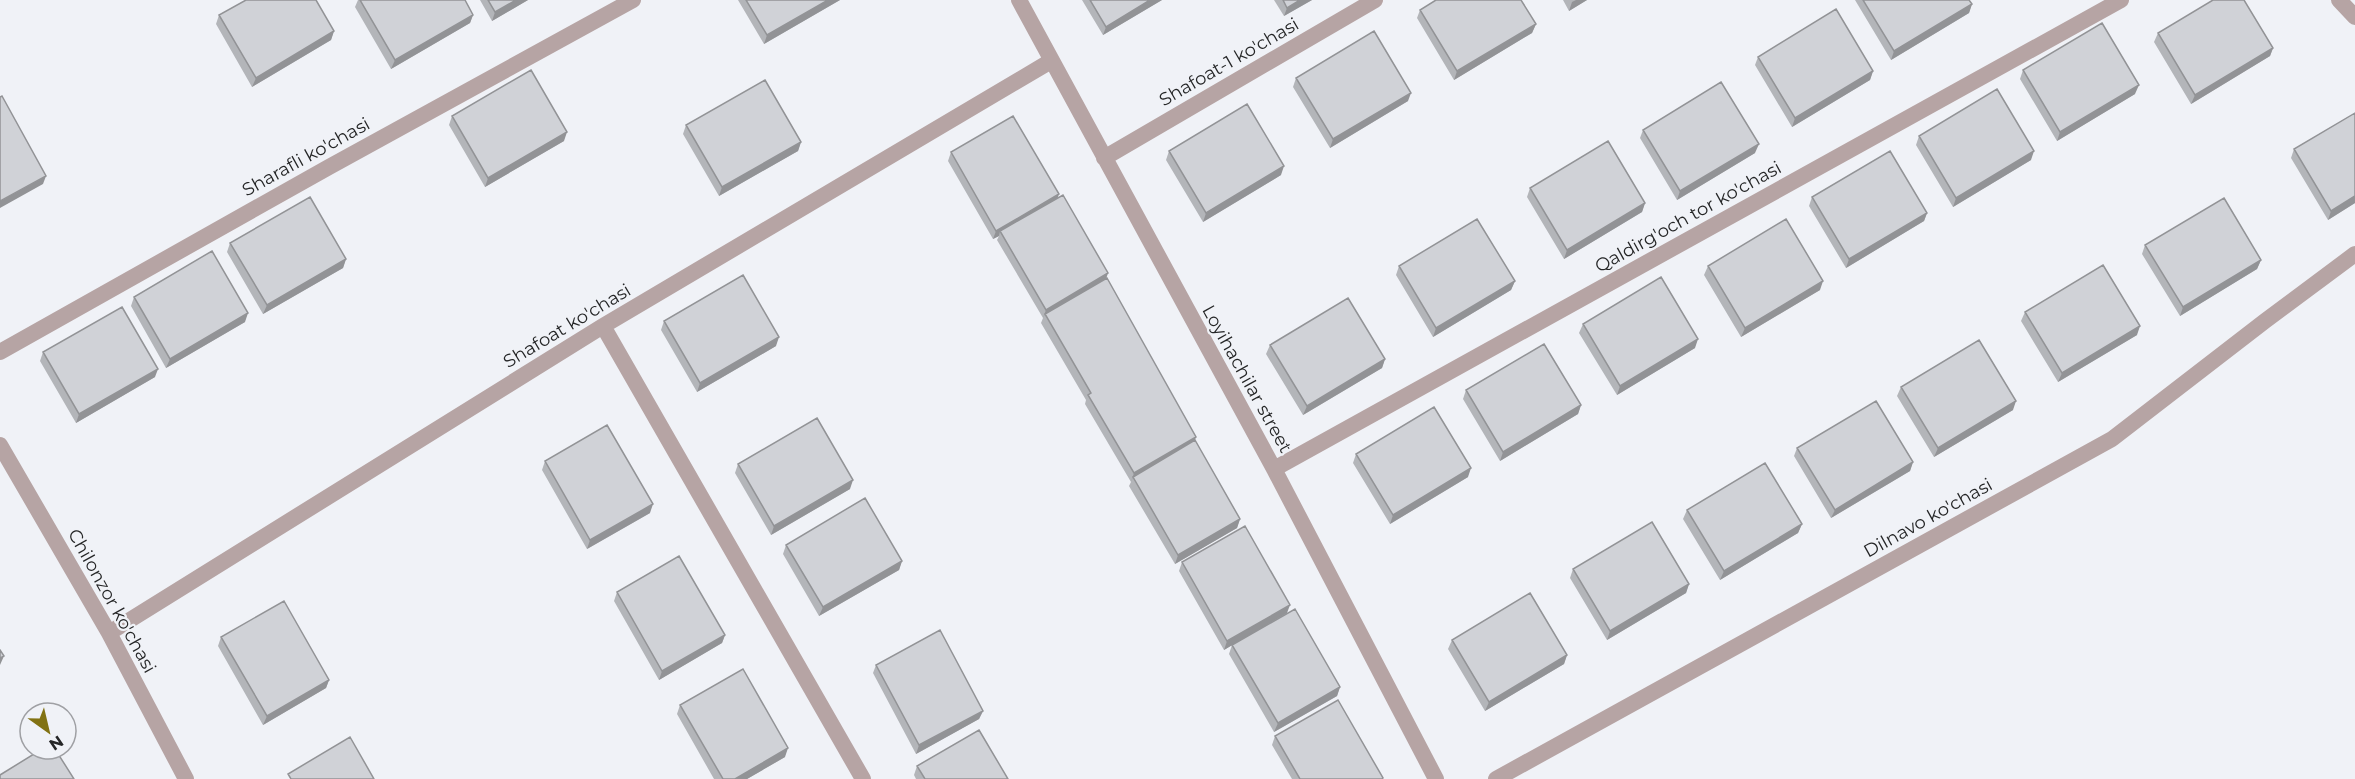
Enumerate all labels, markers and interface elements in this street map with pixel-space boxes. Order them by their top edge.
street label: Shafoat-1 ko'chasi [1155,13,1303,111]
street label: Sharafli ko'chasi [238,113,374,201]
street label: Qaldirg'och tor ko'chasi [1591,157,1785,277]
street label: Shafoat ko'chasi [499,279,635,373]
street label: Loyihachilar street [1197,301,1297,457]
street label: Dilnavo ko'chasi [1860,474,1996,562]
street label: Chilonzor ko'chasi [63,525,161,677]
north arrow [18,701,78,761]
text: N [45,732,67,755]

